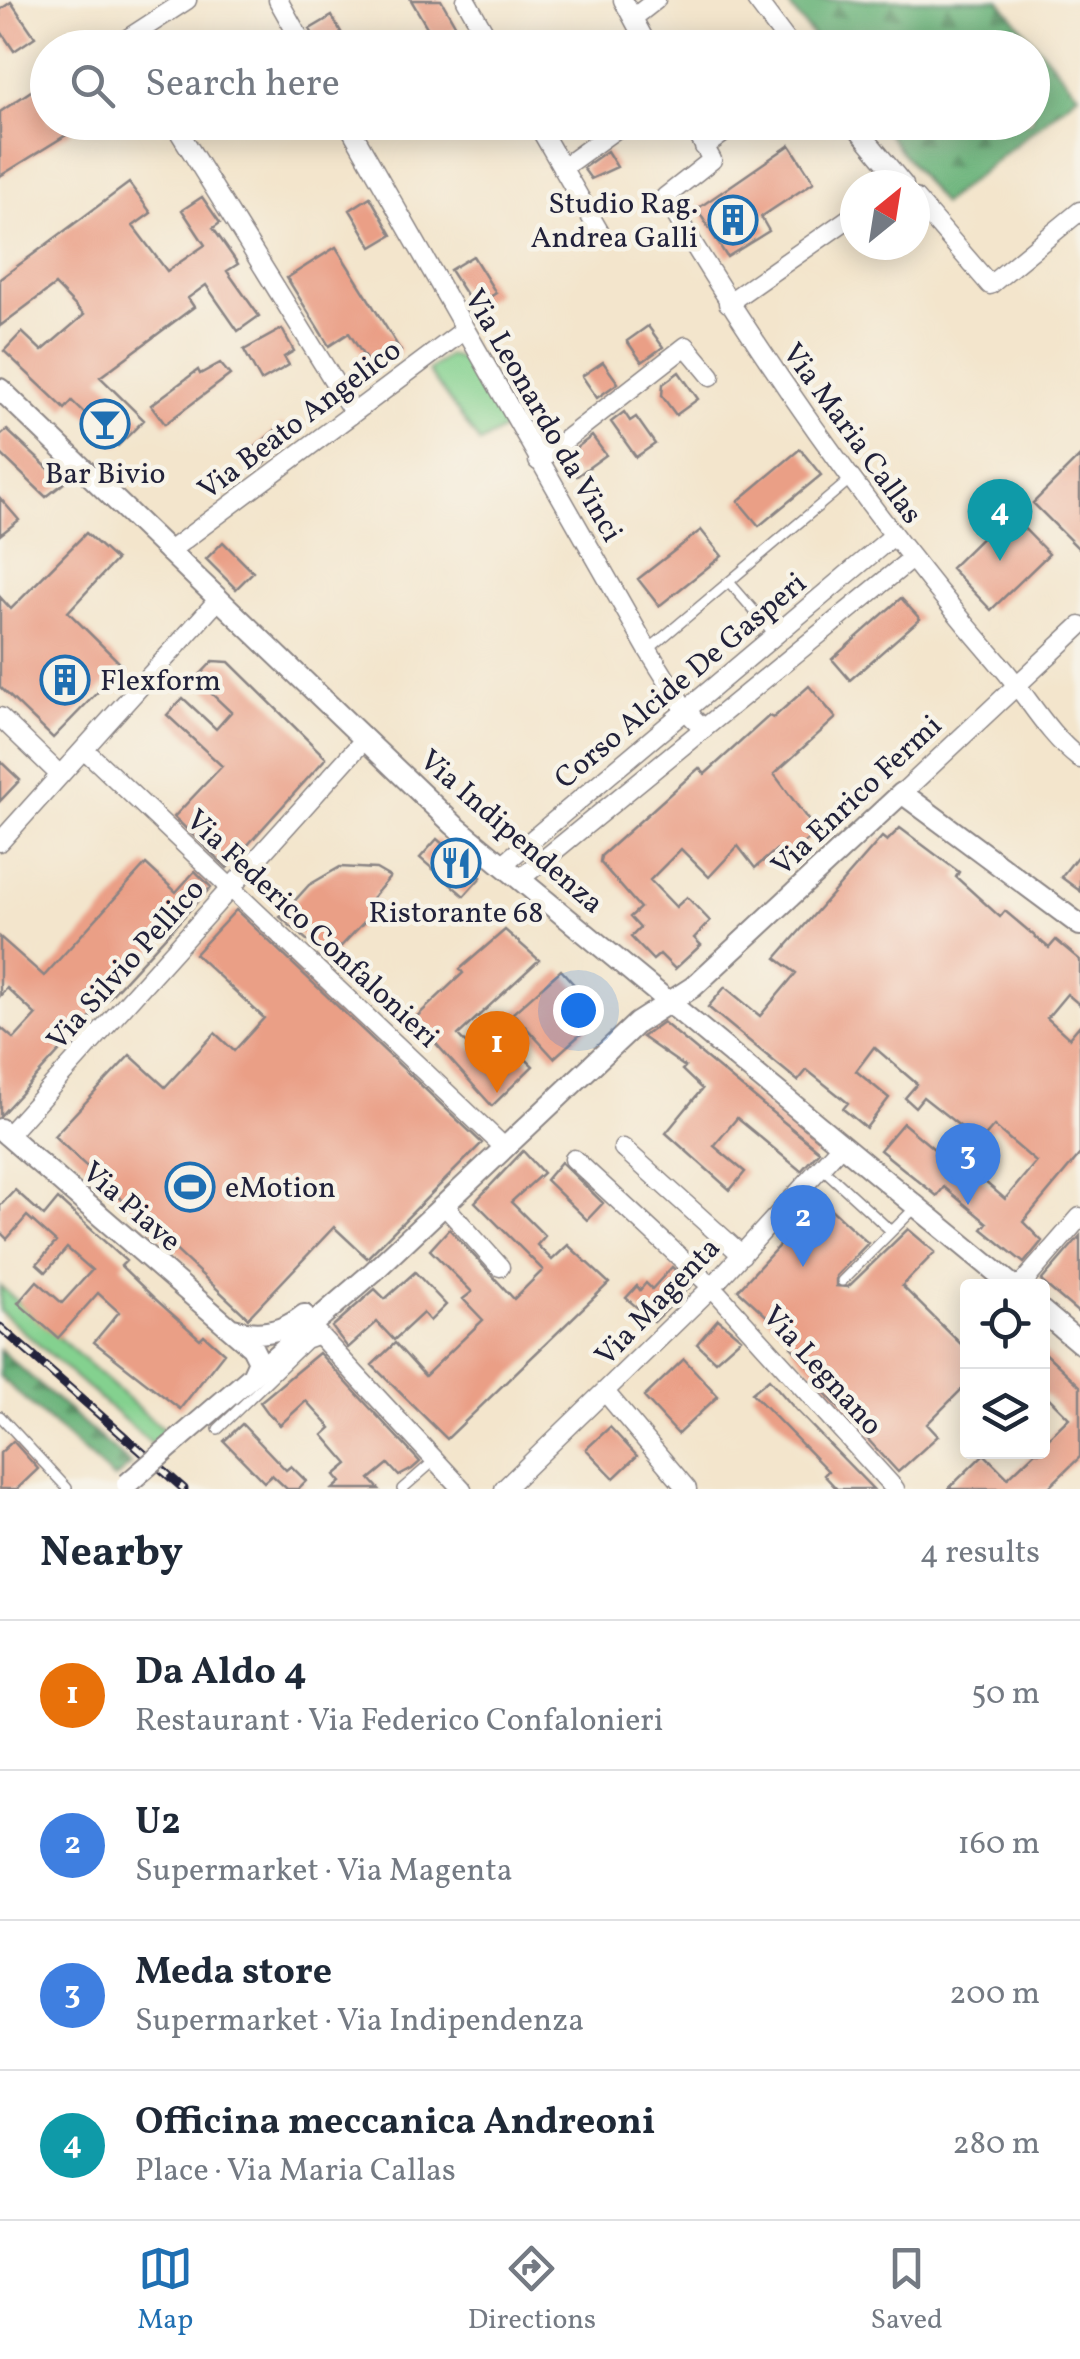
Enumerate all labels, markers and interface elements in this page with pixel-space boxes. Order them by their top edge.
search box [30,30,1050,140]
icon: search [65,58,120,113]
text: Search here [145,59,340,112]
north arrow [840,170,930,260]
place label: Studio Rag. Andrea Galli [530,184,698,260]
building icon: Studio Rag. Andrea Galli [707,194,759,246]
street label: Via Leonardo da Vinci [453,282,632,550]
street label: Via Beato Angelico [190,330,411,511]
street label: Via Maria Callas [771,335,931,533]
bar icon: Bar Bivio [79,398,131,450]
place label: Bar Bivio [45,454,165,496]
pin: 4 [968,478,1032,561]
street label: Corso Alcide De Gasperi [546,563,816,800]
building icon: Flexform [39,654,91,706]
place label: Flexform [100,661,221,703]
street label: Via Enrico Fermi [763,706,952,887]
street label: Via Indipendenza [409,741,612,924]
street label: Via Federico Confalonieri [176,801,448,1058]
restaurant icon: Ristorante 68 [430,837,482,889]
street label: Via Silvio Pellico [38,870,215,1060]
place label: Ristorante 68 [369,893,543,935]
your location [553,985,604,1036]
pin: 1 [464,1010,530,1093]
pin: 3 [936,1122,1000,1205]
street label: Via Piave [72,1153,189,1262]
sports icon: eMotion [164,1161,216,1213]
place label: eMotion [225,1168,336,1210]
pin: 2 [770,1184,836,1267]
street label: Via Magenta [586,1229,731,1376]
map controls [960,1279,1050,1459]
button: locate [960,1279,1050,1369]
street label: Via Legnano [752,1297,891,1446]
button: layers [960,1369,1050,1459]
text: Nearby [40,1525,183,1584]
text: 4 results [920,1532,1040,1576]
text: Da Aldo 4 [135,1647,307,1700]
text: 1 [66,1673,79,1717]
text: 50 m [971,1673,1040,1717]
text: Restaurant · Via Federico Confalonieri [135,1700,663,1744]
text: U2 [135,1797,181,1850]
text: 2 [64,1823,81,1867]
text: 160 m [957,1823,1040,1867]
text: Supermarket · Via Magenta [135,1850,513,1894]
text: Meda store [135,1947,332,2000]
text: 3 [64,1973,81,2017]
text: 200 m [949,1973,1040,2017]
text: Supermarket · Via Indipendenza [135,2000,584,2044]
text: Officina meccanica Andreoni [135,2097,655,2150]
text: 4 [63,2123,82,2167]
text: 280 m [953,2123,1040,2167]
text: Place · Via Maria Callas [135,2150,456,2194]
tab: Map [137,2241,193,2340]
tab: Directions [468,2241,596,2340]
tab: Saved [871,2241,943,2340]

